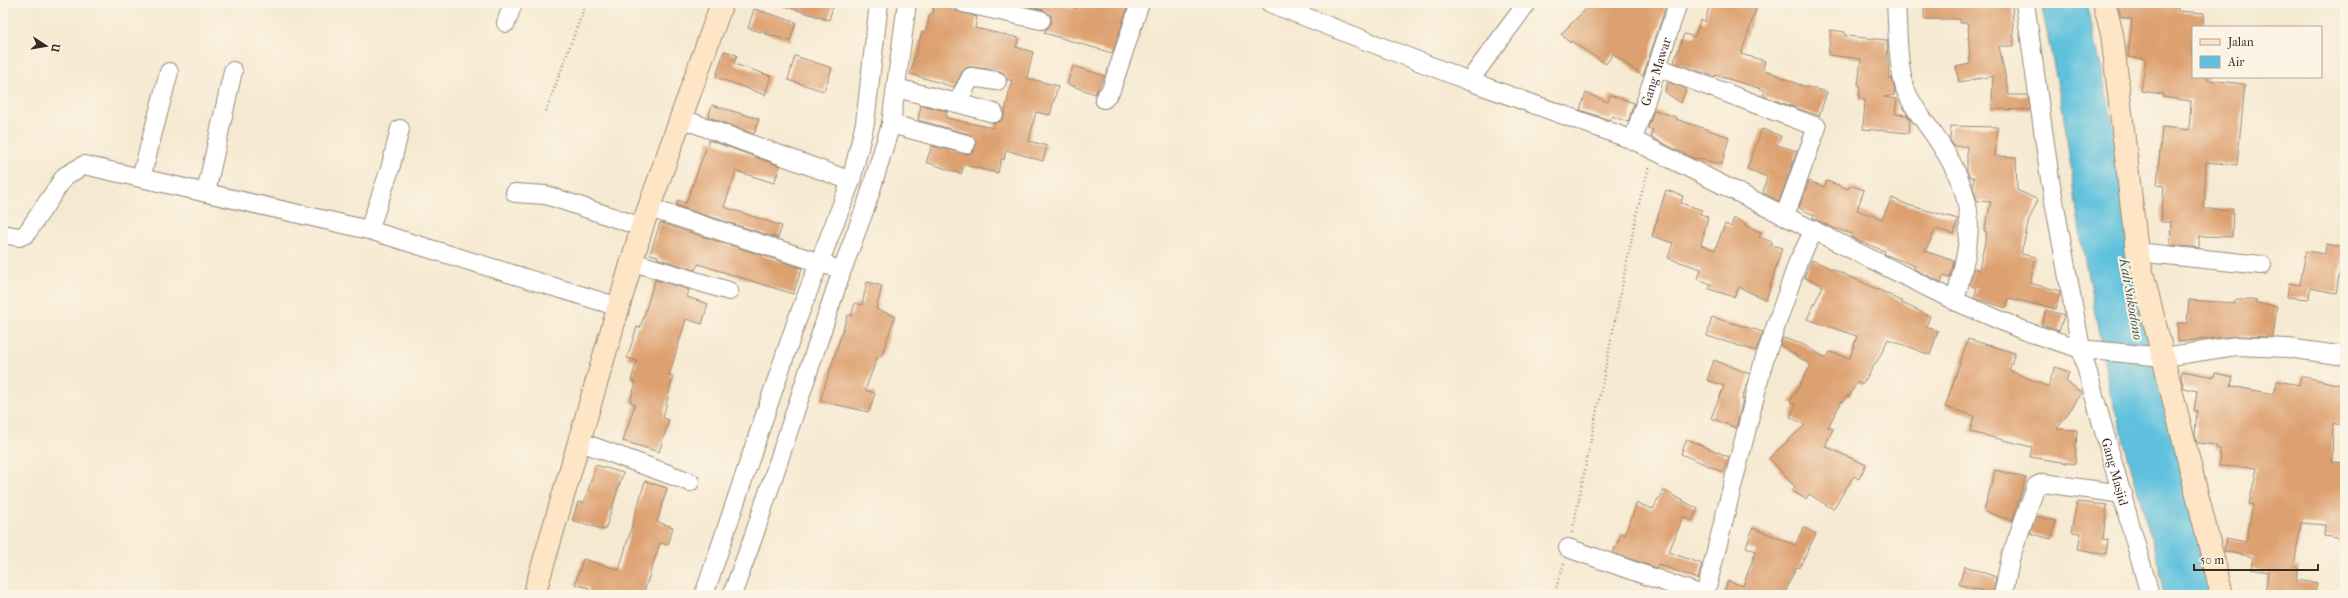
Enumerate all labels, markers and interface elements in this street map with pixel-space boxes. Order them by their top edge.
north arrow [26,26,66,66]
legend [2192,26,2322,78]
street label: Gang Mawar [1637,35,1674,108]
text: Jalan [2227,35,2254,49]
text: U [48,41,63,54]
text: Air [2227,55,2245,69]
water label: Kali Sukodono [2115,256,2147,341]
street label: Gang Masjid [2099,436,2132,508]
scale bar [2194,546,2318,572]
text: 50 m [2200,553,2224,567]

